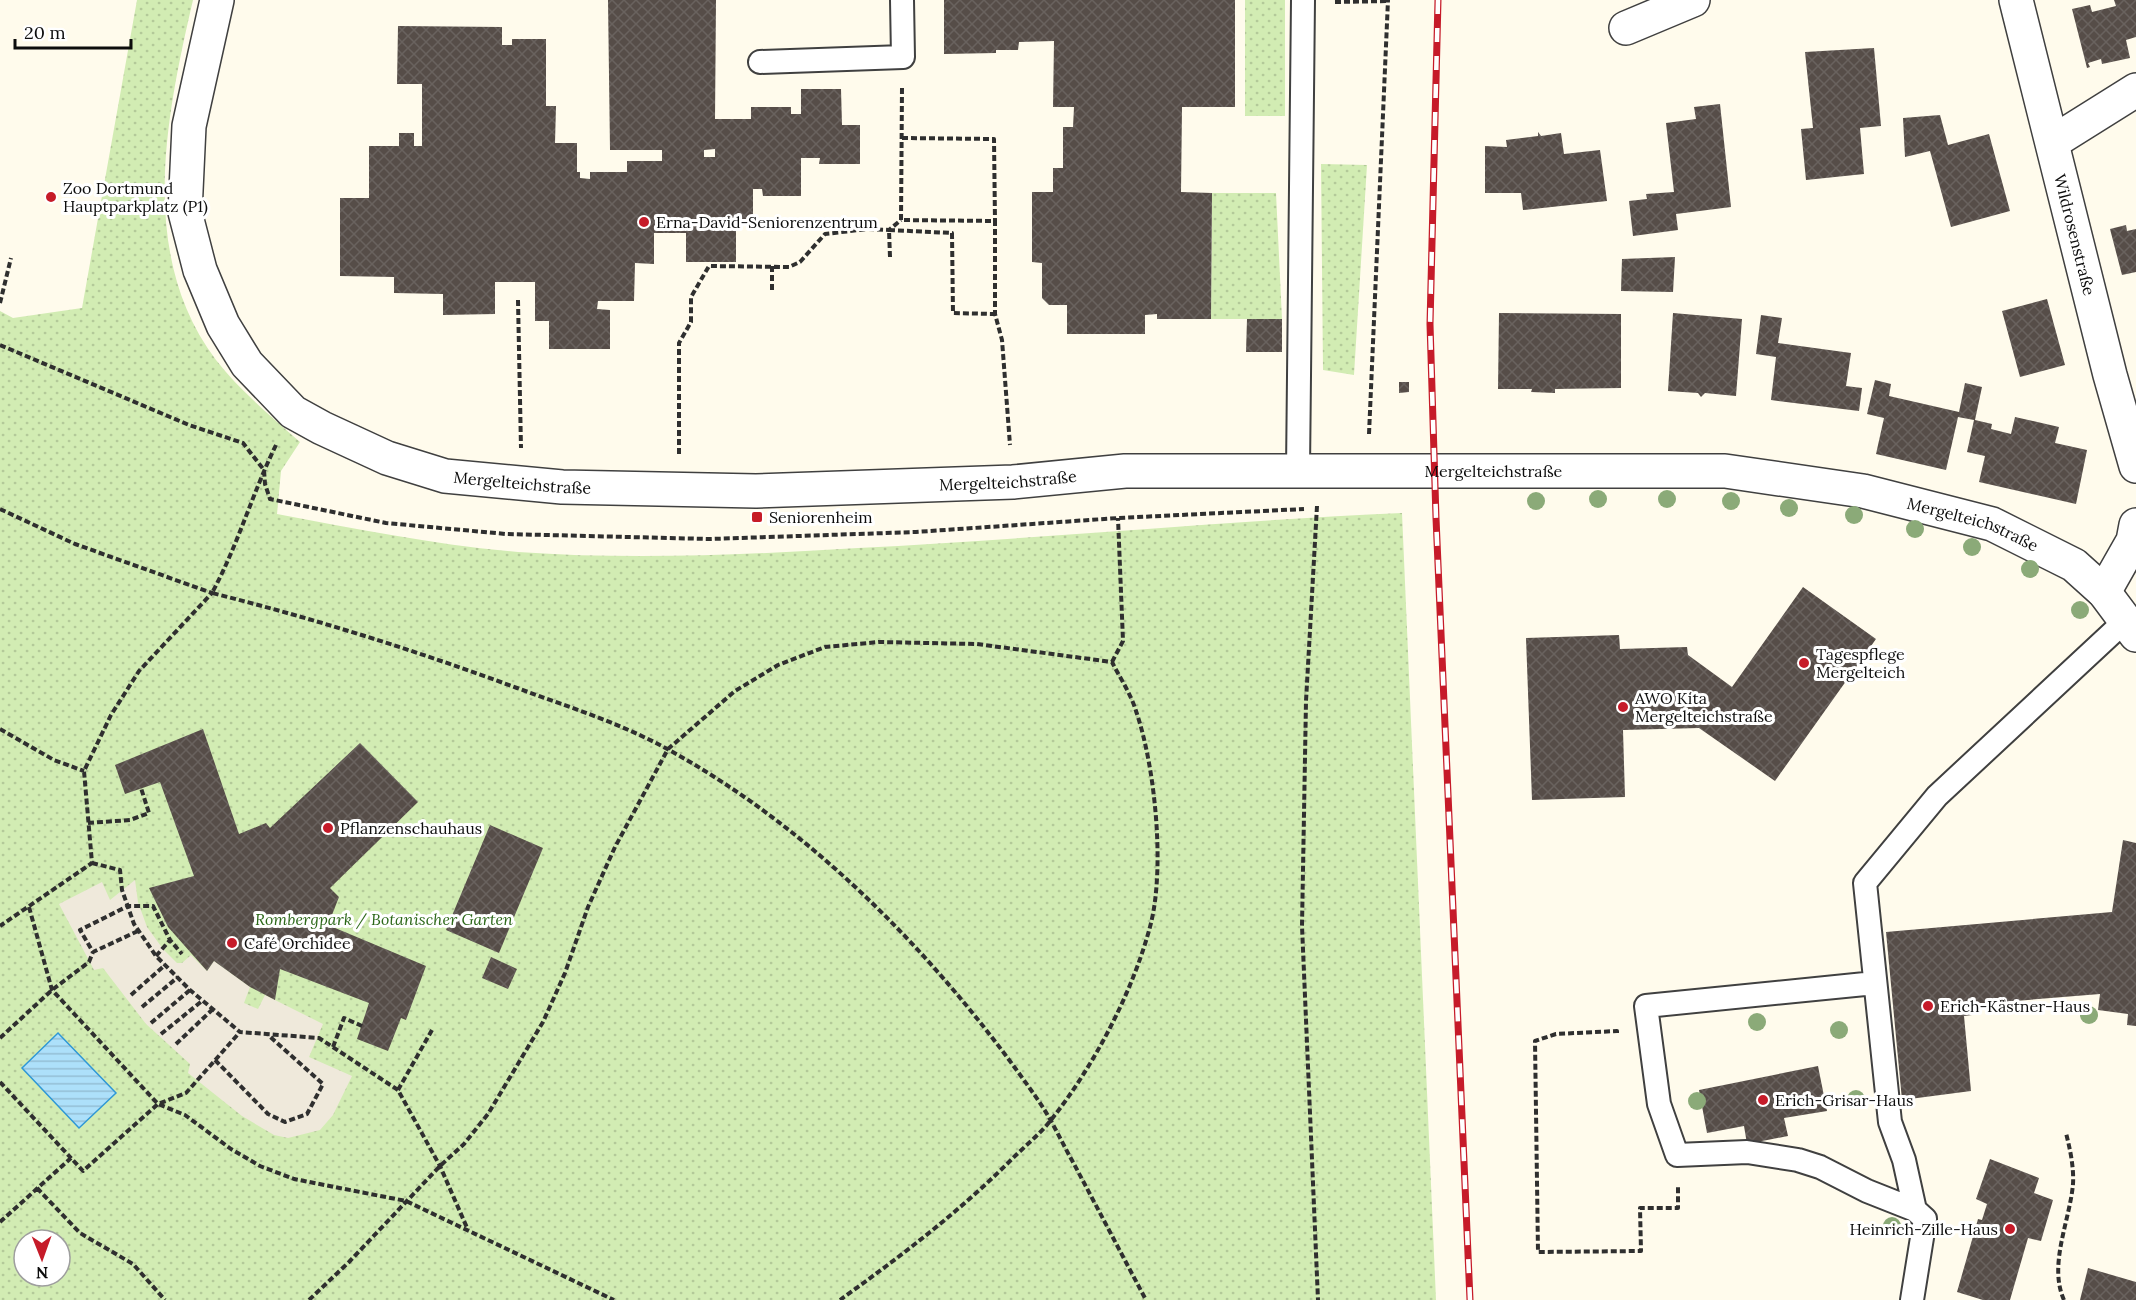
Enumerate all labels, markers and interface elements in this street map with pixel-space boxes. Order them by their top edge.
scale bar [15,12,130,50]
text: 20 m [24,21,66,44]
street label: Wildrosenstraße [2050,172,2100,298]
place label: Zoo Dortmund Hauptparkplatz (P1) [63,178,208,217]
marker: Zoo Dortmund Hauptparkplatz (P1) [44,190,58,204]
place label: Erna-David-Seniorenzentrum [656,212,878,232]
marker: Erna-David-Seniorenzentrum [637,215,651,229]
street label: Mergelteichstraße [1424,461,1563,481]
street label: Mergelteichstraße [939,466,1078,495]
street label: Mergelteichstraße [453,467,591,498]
street label: Mergelteichstraße [1905,493,2042,556]
place label: Seniorenheim [769,507,873,527]
marker: Seniorenheim [750,510,764,524]
place label: Tagespflege Mergelteich [1816,644,1906,682]
marker: Tagespflege Mergelteich [1797,656,1811,670]
place label: AWO Kita Mergelteichstraße [1634,688,1773,726]
marker: AWO Kita Mergelteichstraße [1616,700,1630,714]
place label: Pflanzenschauhaus [340,818,482,838]
marker: Pflanzenschauhaus [321,821,335,835]
park label: Rombergpark / Botanischer Garten [255,909,513,930]
place label: Café Orchidee [244,933,351,953]
marker: Café Orchidee [225,936,239,950]
place label: Erich-Kästner-Haus [1940,996,2090,1016]
marker: Erich-Kästner-Haus [1921,999,1935,1013]
place label: Erich-Grisar-Haus [1775,1090,1913,1110]
marker: Erich-Grisar-Haus [1756,1093,1770,1107]
place label: Heinrich-Zille-Haus [1850,1219,1998,1239]
marker: Heinrich-Zille-Haus [2003,1222,2017,1236]
north arrow [12,1228,72,1288]
text: N [36,1263,49,1283]

